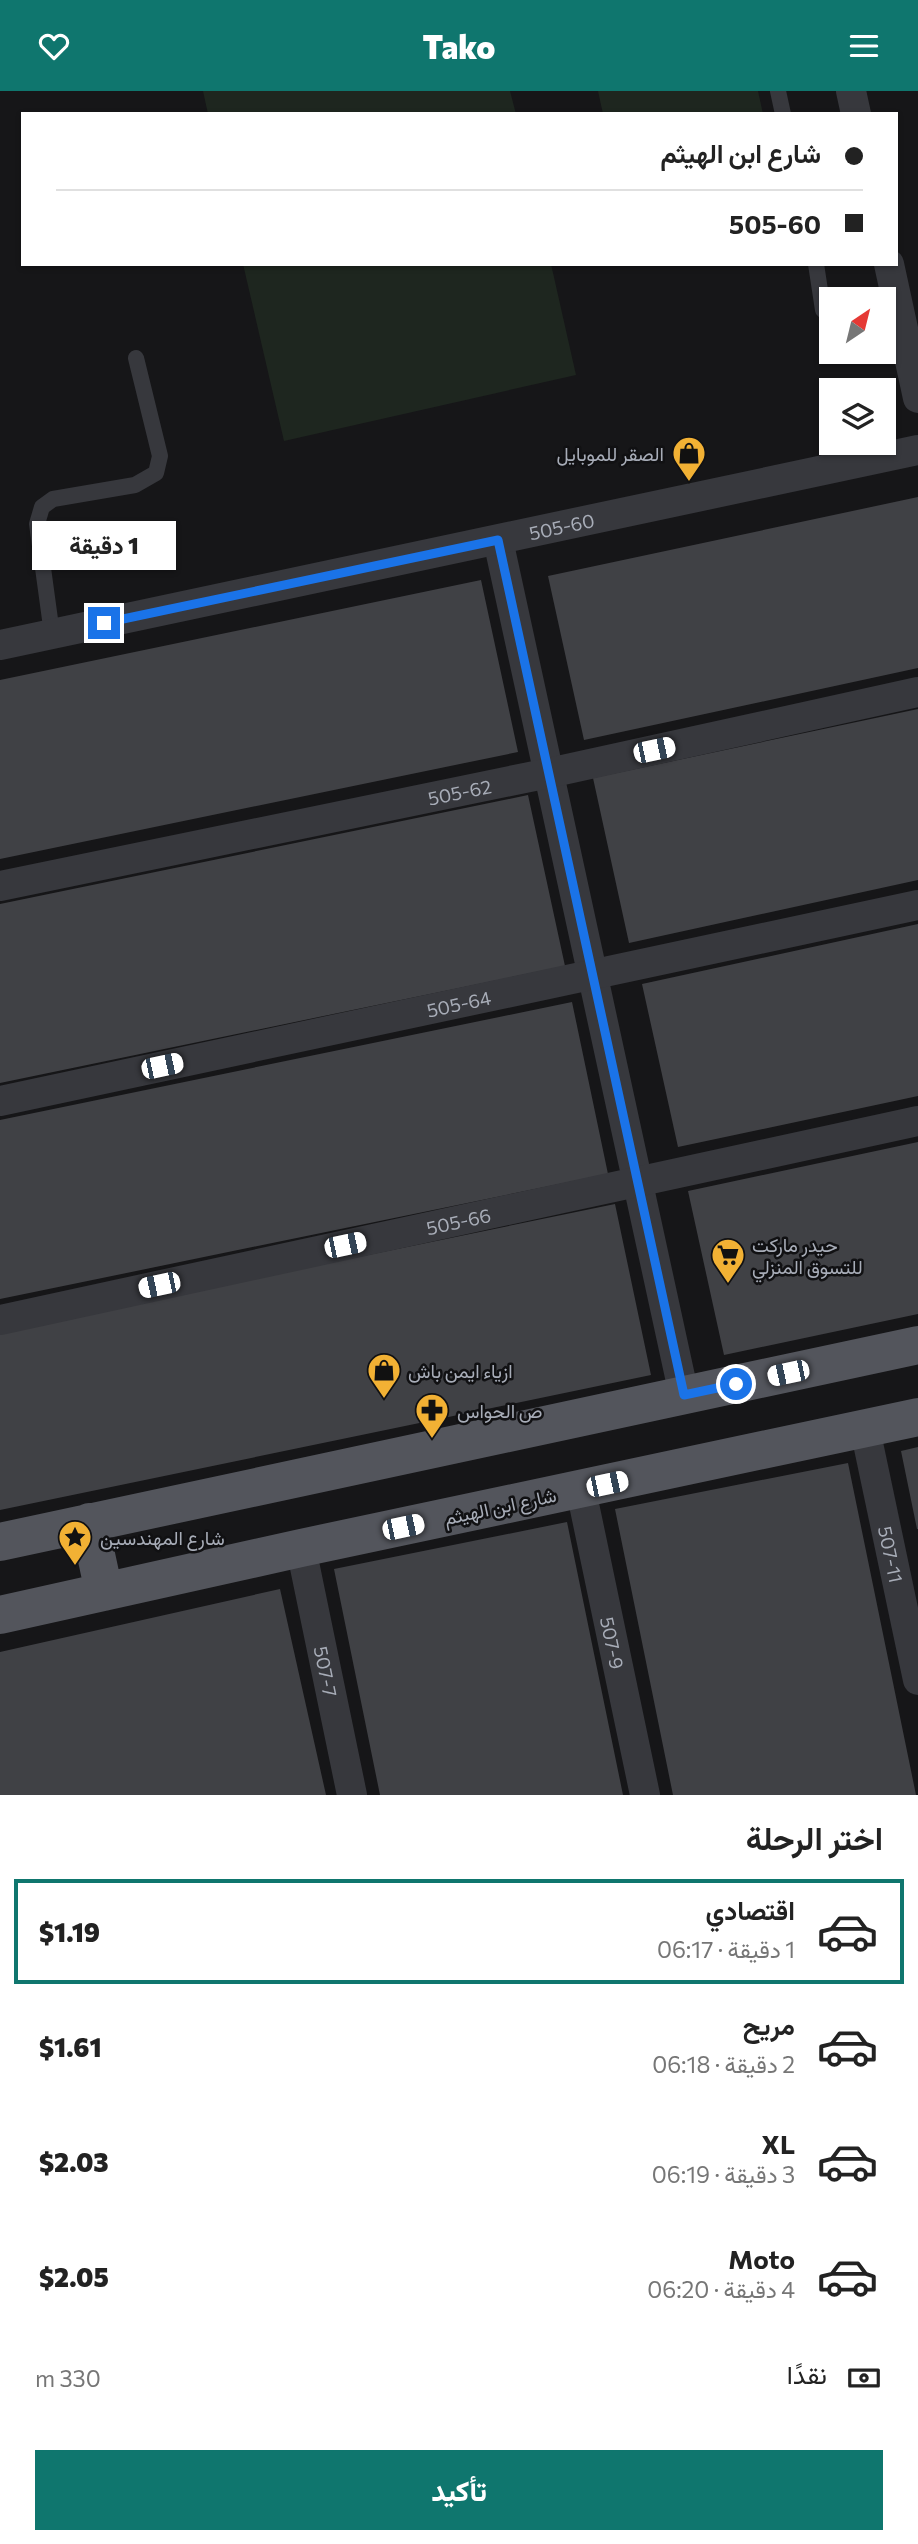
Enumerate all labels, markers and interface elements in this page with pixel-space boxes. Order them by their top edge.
text: Tako [423,26,495,66]
icon: heart [35,27,73,65]
icon: menu [845,27,883,65]
text: شارع ابن الهيثم [660,137,821,168]
text: 505-60 [729,208,821,239]
north arrow [819,287,896,364]
map controls [819,287,896,455]
button: layers [819,378,896,455]
shop icon: الصقر للموبايل [670,434,708,483]
place label: الصقر للموبايل [557,442,664,466]
street label: 505-60 [527,508,596,544]
callout: 1 دقيقة [32,521,176,571]
text: 1 دقيقة [69,531,139,559]
route end [88,607,120,639]
car [632,735,677,765]
street label: 505-62 [426,774,493,809]
street label: 505-64 [424,985,493,1021]
car [140,1051,185,1081]
street label: 505-66 [424,1202,493,1239]
car [323,1230,368,1260]
place label: حيدر ماركت للتسوق المنزلي [752,1233,863,1283]
supermarket icon: حيدر ماركت للتسوق المنزلي [709,1236,747,1285]
car [137,1270,182,1300]
shop icon: ازياء ايمن باش [365,1351,403,1400]
car [766,1358,811,1388]
place label: ازياء ايمن باش [408,1359,513,1383]
route start [720,1368,752,1400]
pharmacy icon: ص الحواس [413,1391,451,1440]
place label: ص الحواس [457,1399,542,1423]
car [585,1469,630,1499]
street label: شارع ابن الهيثم [442,1483,559,1531]
car [381,1512,426,1542]
place icon: شارع المهندسين [56,1518,94,1567]
street label: 507-11 [874,1524,909,1585]
place label: شارع المهندسين [100,1526,225,1551]
street label: 507-9 [596,1614,630,1671]
street label: 507-7 [310,1644,343,1699]
text: اختر الرحلة [746,1817,883,1857]
text: اقتصادي [706,1894,795,1925]
icon: car [816,1900,879,1963]
text: $1.19 [39,1916,100,1947]
text: 1 دقيقة · 06:17 [657,1935,795,1963]
text: مريح [743,2009,795,2040]
icon: car [816,2015,879,2078]
text: $1.61 [39,2031,102,2062]
text: 2 دقيقة · 06:18 [652,2050,795,2078]
text: XL [761,2128,795,2159]
icon: car [816,2130,879,2193]
text: $2.03 [39,2146,109,2177]
text: 3 دقيقة · 06:19 [652,2160,795,2188]
text: Moto [728,2243,795,2274]
icon: car [816,2245,879,2308]
text: $2.05 [39,2261,109,2292]
text: 4 دقيقة · 06:20 [647,2275,795,2303]
text: نقدًا [787,2358,827,2389]
icon: cash [845,2359,883,2397]
text: 330 m [35,2364,101,2392]
button: تأكيد [35,2450,883,2530]

